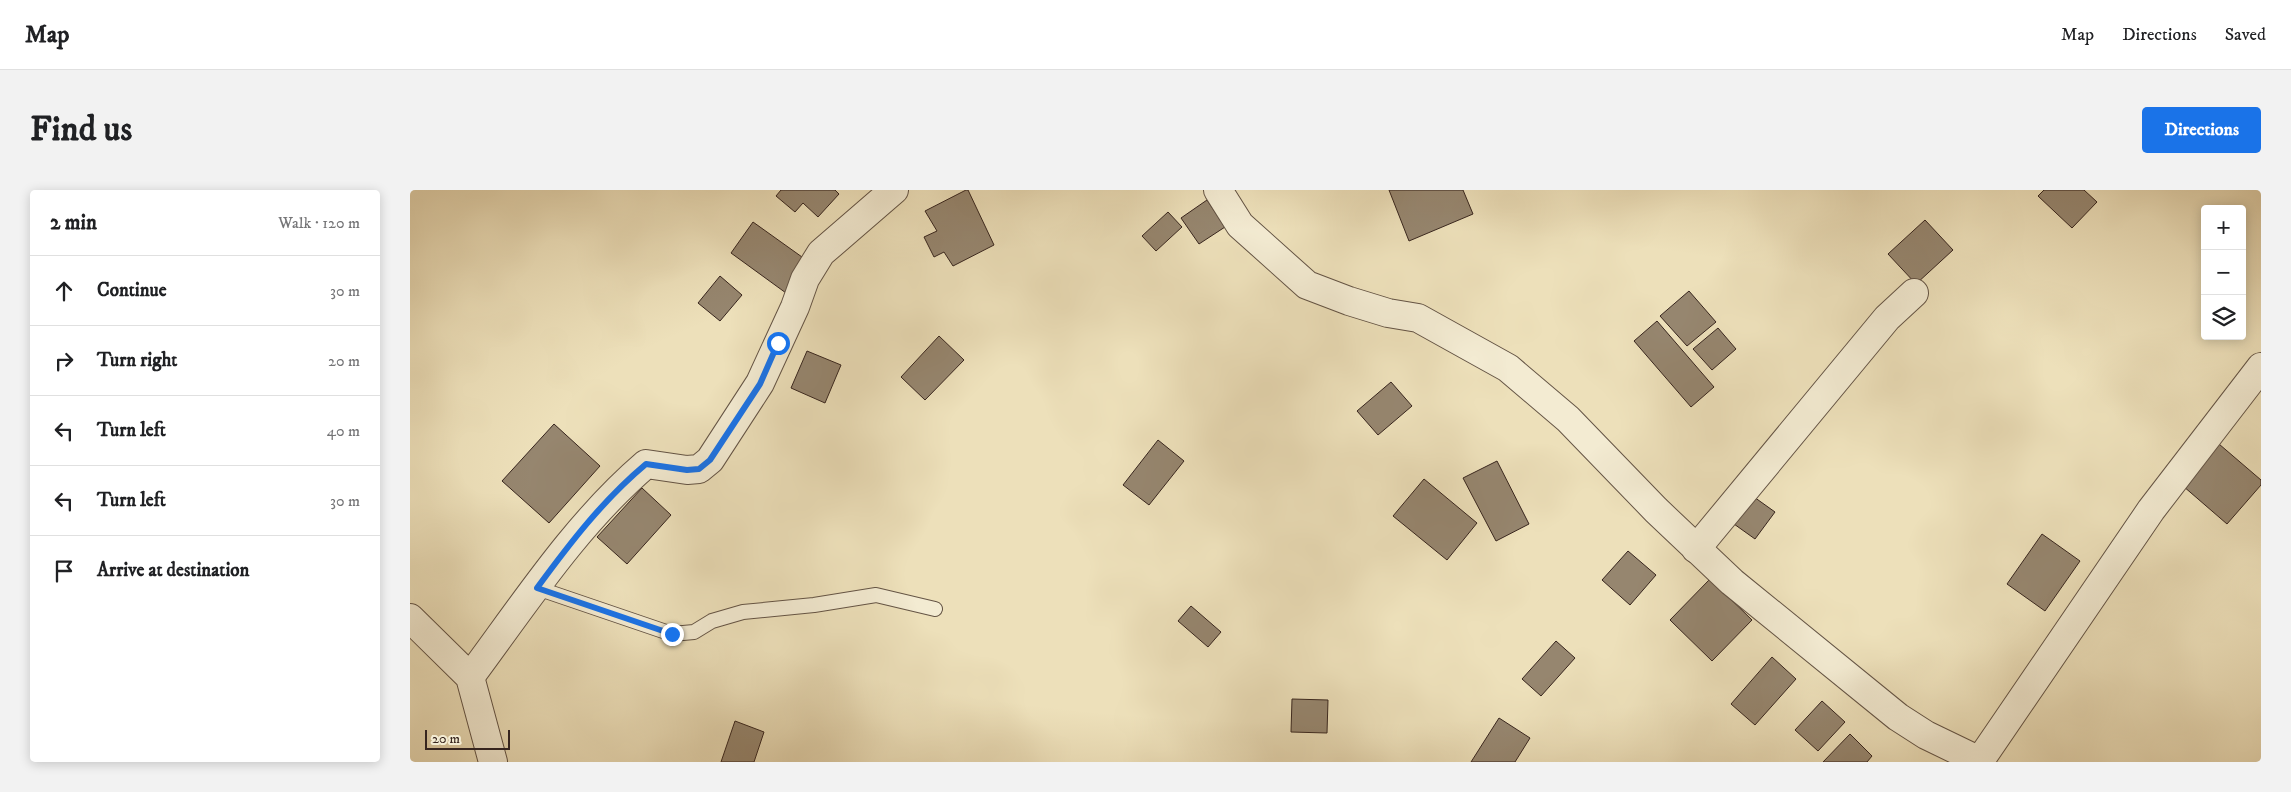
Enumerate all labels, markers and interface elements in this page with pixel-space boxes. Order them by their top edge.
text: Map [25,20,69,50]
text: Map [2061,24,2094,46]
text: Directions [2122,24,2197,46]
text: Saved [2225,24,2266,46]
button: Directions [2142,107,2261,153]
text: Find us [30,108,132,152]
map controls [2201,205,2246,340]
button: + [2201,205,2246,250]
text: 2 min [50,210,97,236]
text: Walk · 120 m [278,213,360,233]
button: − [2201,250,2246,295]
icon: ahead [50,277,78,305]
text: Continue [97,279,167,302]
text: 30 m [330,281,360,301]
button: layers [2201,295,2246,340]
route start [767,332,790,355]
icon: right [50,347,78,375]
text: Turn right [97,349,177,372]
text: 20 m [328,351,360,371]
icon: left [50,417,78,445]
text: Turn left [97,419,166,442]
text: 40 m [327,421,360,441]
icon: left [50,487,78,515]
text: Turn left [97,489,166,512]
text: 30 m [330,491,360,511]
icon: arrive [50,557,78,585]
text: Arrive at destination [97,559,249,582]
route end [661,623,684,646]
scale bar [425,727,510,750]
text: 20 m [432,730,460,748]

